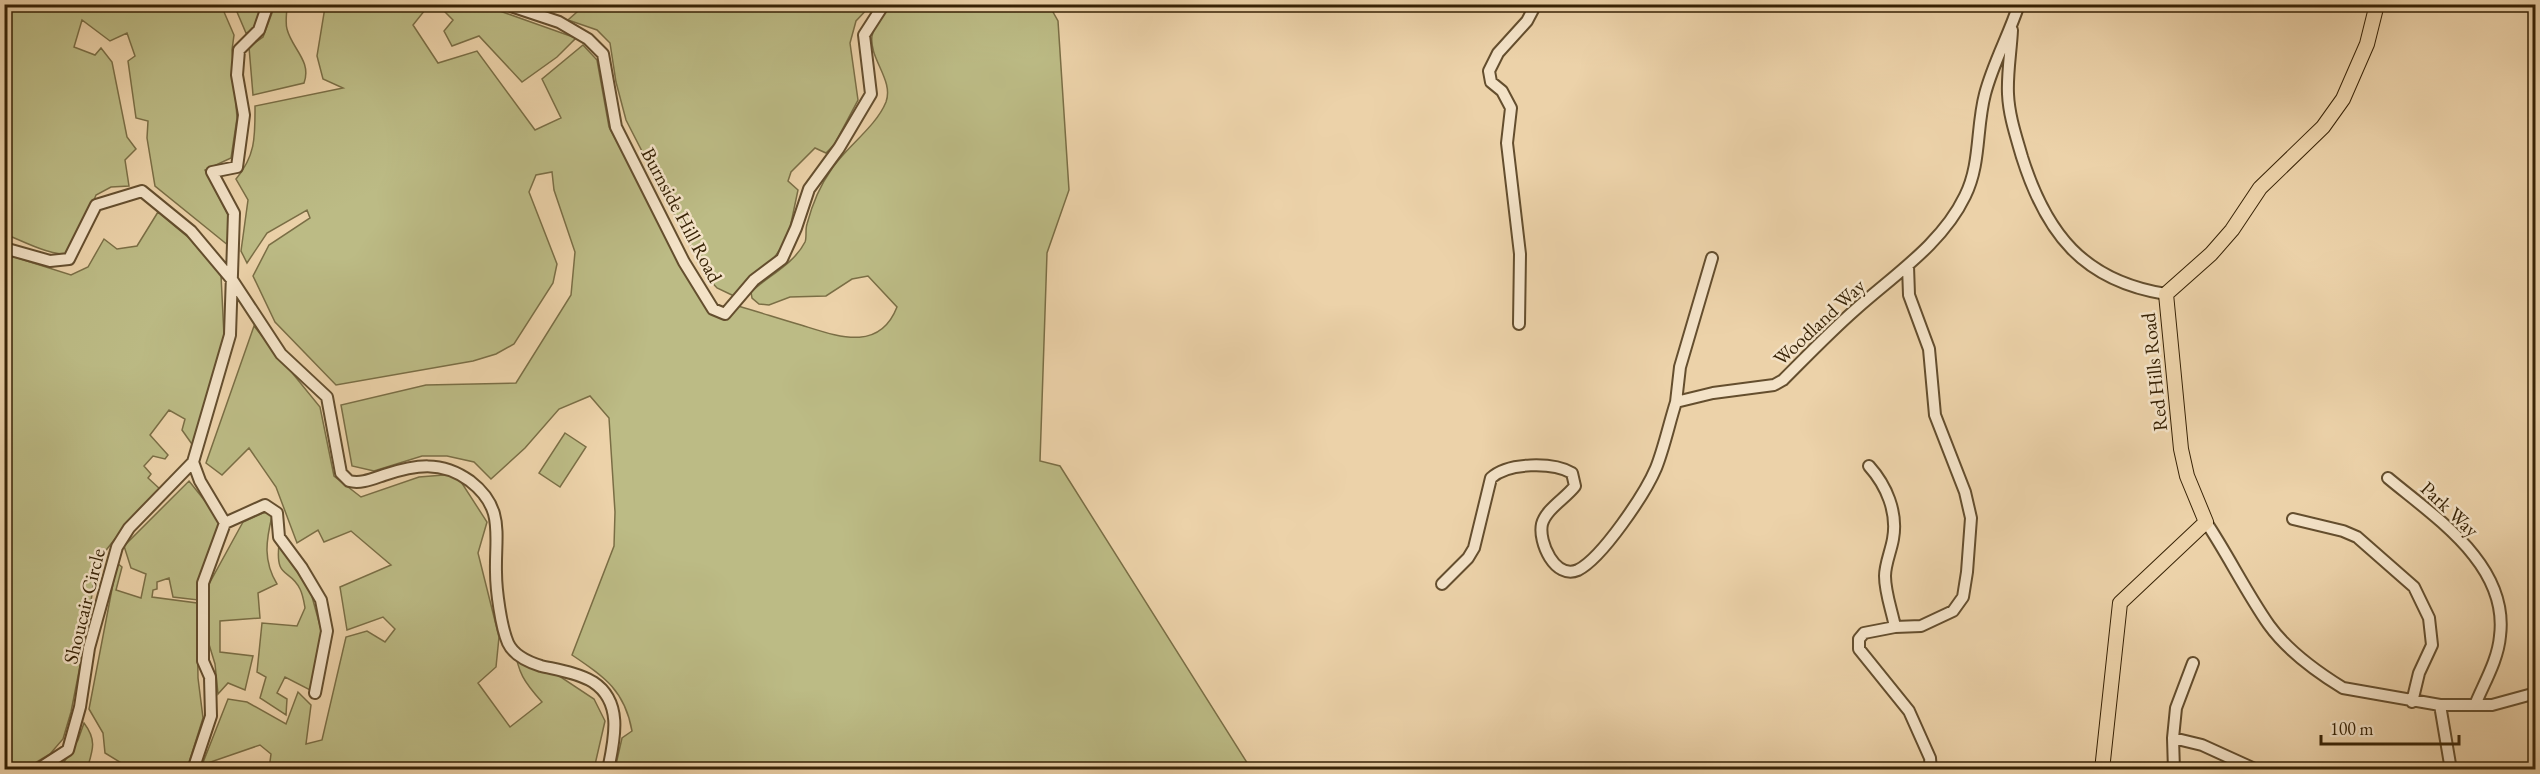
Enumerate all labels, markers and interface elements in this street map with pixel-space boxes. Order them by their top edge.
street label: Burnside Hill Road [635,143,729,288]
street label: Woodland Way [1768,273,1871,371]
street label: Red Hills Road [2135,311,2173,433]
street label: Park Way [2415,475,2485,543]
street label: Shoucair Circle [57,545,111,666]
scale bar [2321,708,2459,746]
text: 100 m [2330,717,2374,740]

